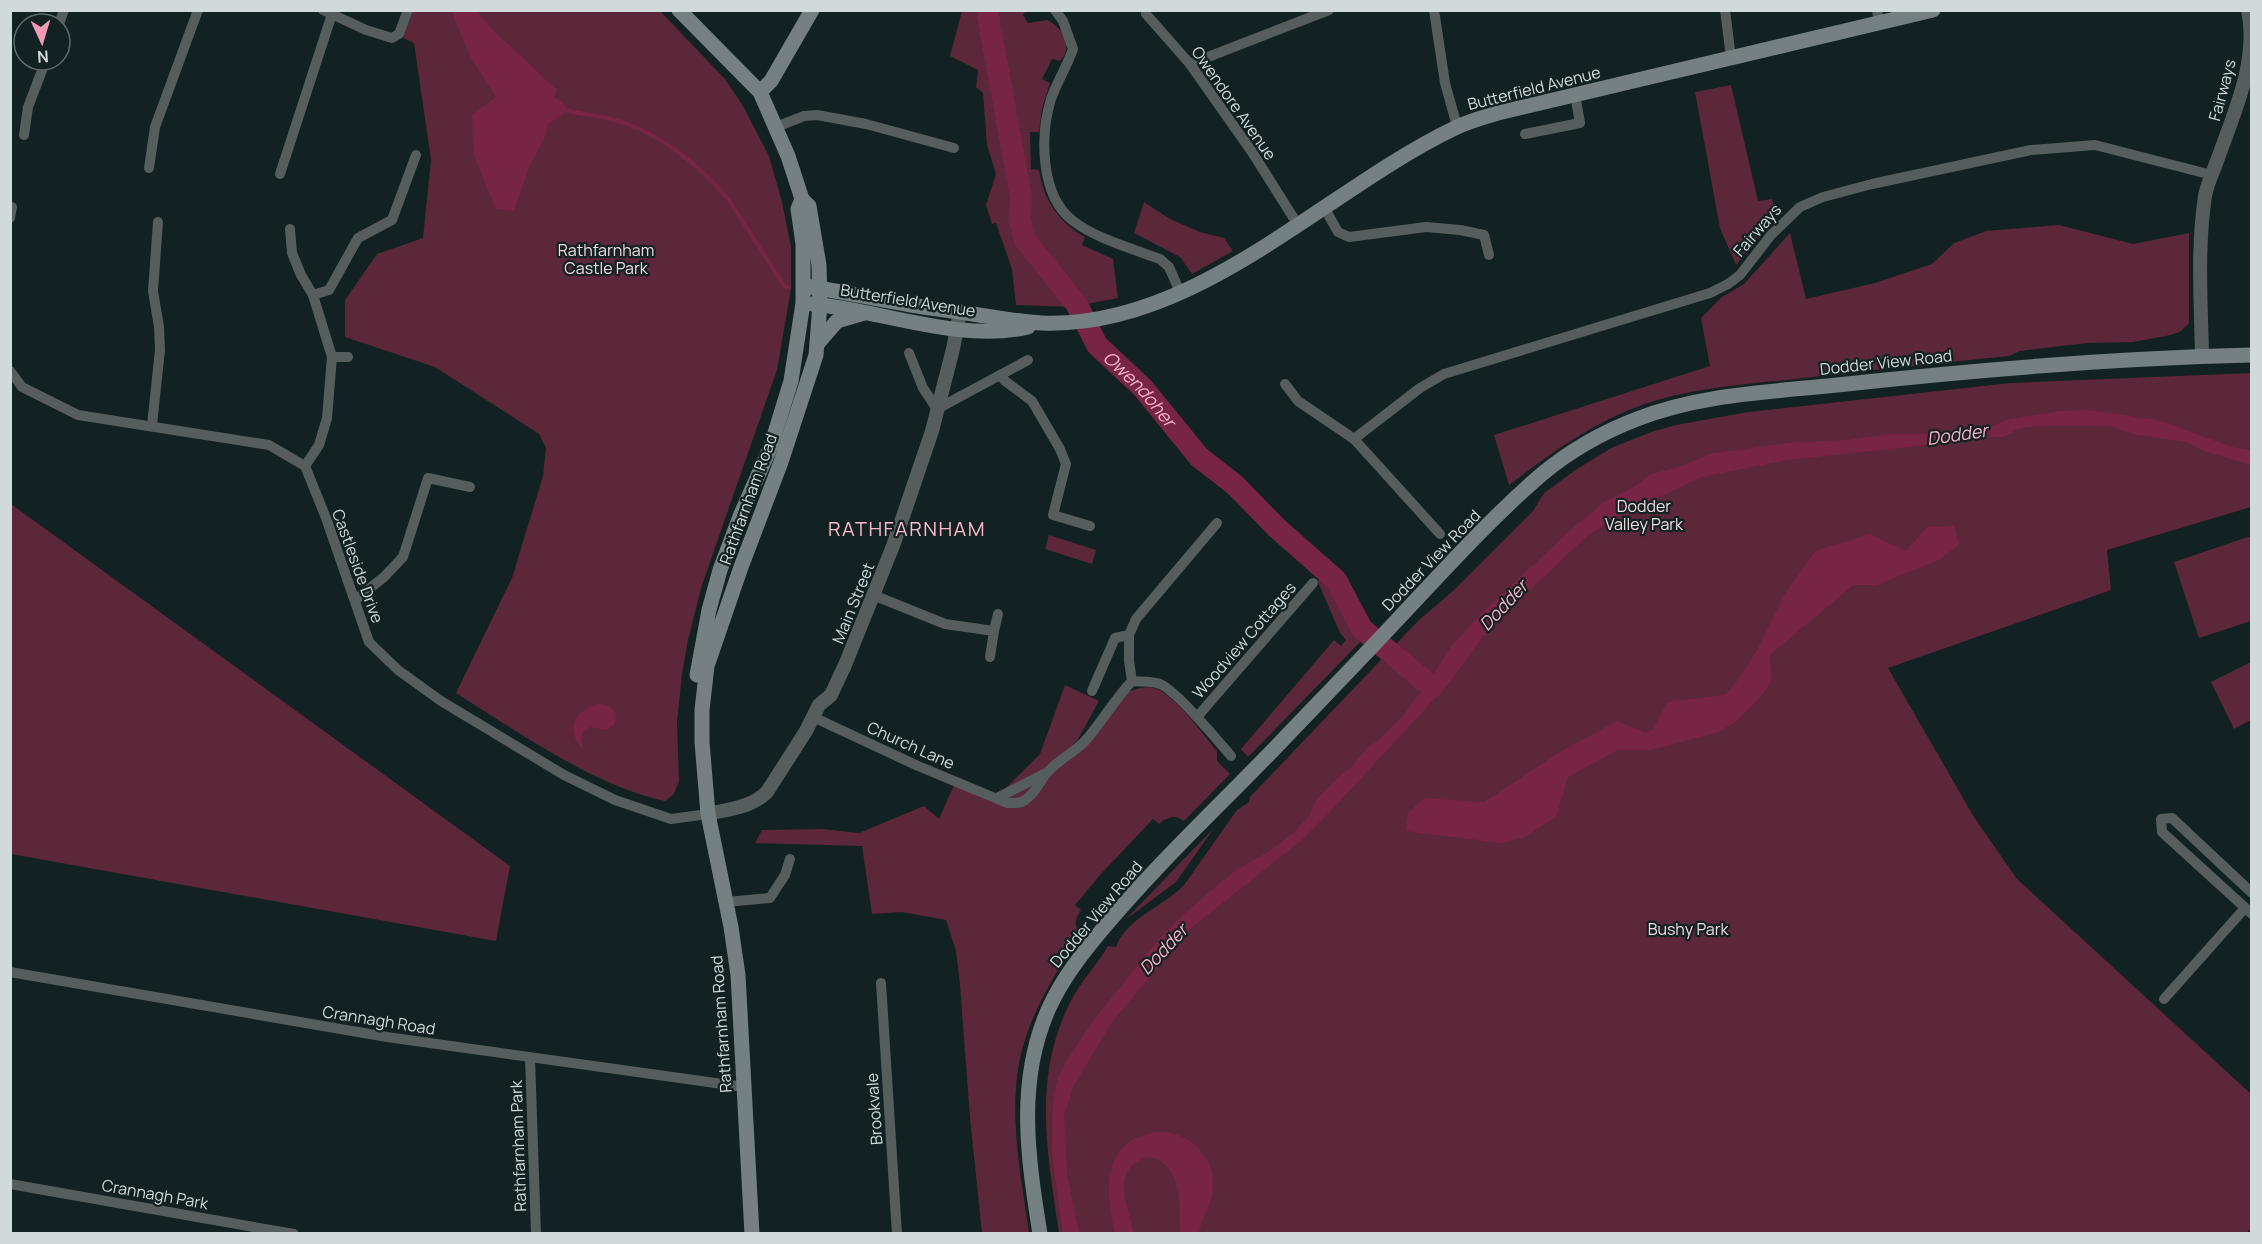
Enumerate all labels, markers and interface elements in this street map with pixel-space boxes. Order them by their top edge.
north arrow [12,12,72,72]
street label: Owendore Avenue [1187,42,1281,164]
text: N [37,46,50,68]
street label: Fairways [2203,57,2241,123]
street label: Butterfield Avenue [1465,61,1603,115]
street label: Fairways [1728,199,1786,261]
park label: Rathfarnham Castle Park [558,239,654,279]
street label: Butterfield Avenue [839,278,977,322]
street label: Dodder View Road [1819,344,1953,380]
water label: Owendoher [1098,345,1183,434]
water label: Dodder [1925,418,1991,450]
street label: Rathfarnham Road [714,431,782,567]
park label: Dodder Valley Park [1605,495,1684,535]
street label: Dodder View Road [1377,505,1485,615]
street label: Castleside Drive [327,506,389,626]
district label: RATHFARNHAM [828,515,986,542]
street label: Main Street [827,559,879,647]
water label: Dodder [1473,573,1534,636]
street label: Woodview Cottages [1187,577,1301,703]
street label: Church Lane [864,716,958,774]
street label: Dodder View Road [1045,856,1147,972]
water label: Dodder [1133,917,1194,980]
park label: Bushy Park [1648,918,1729,940]
street label: Rathfarnham Road [705,955,737,1093]
street label: Crannagh Road [321,1000,437,1040]
street label: Brookvale [861,1072,887,1146]
street label: Rathfarnham Park [505,1079,531,1212]
street label: Crannagh Park [100,1174,211,1214]

